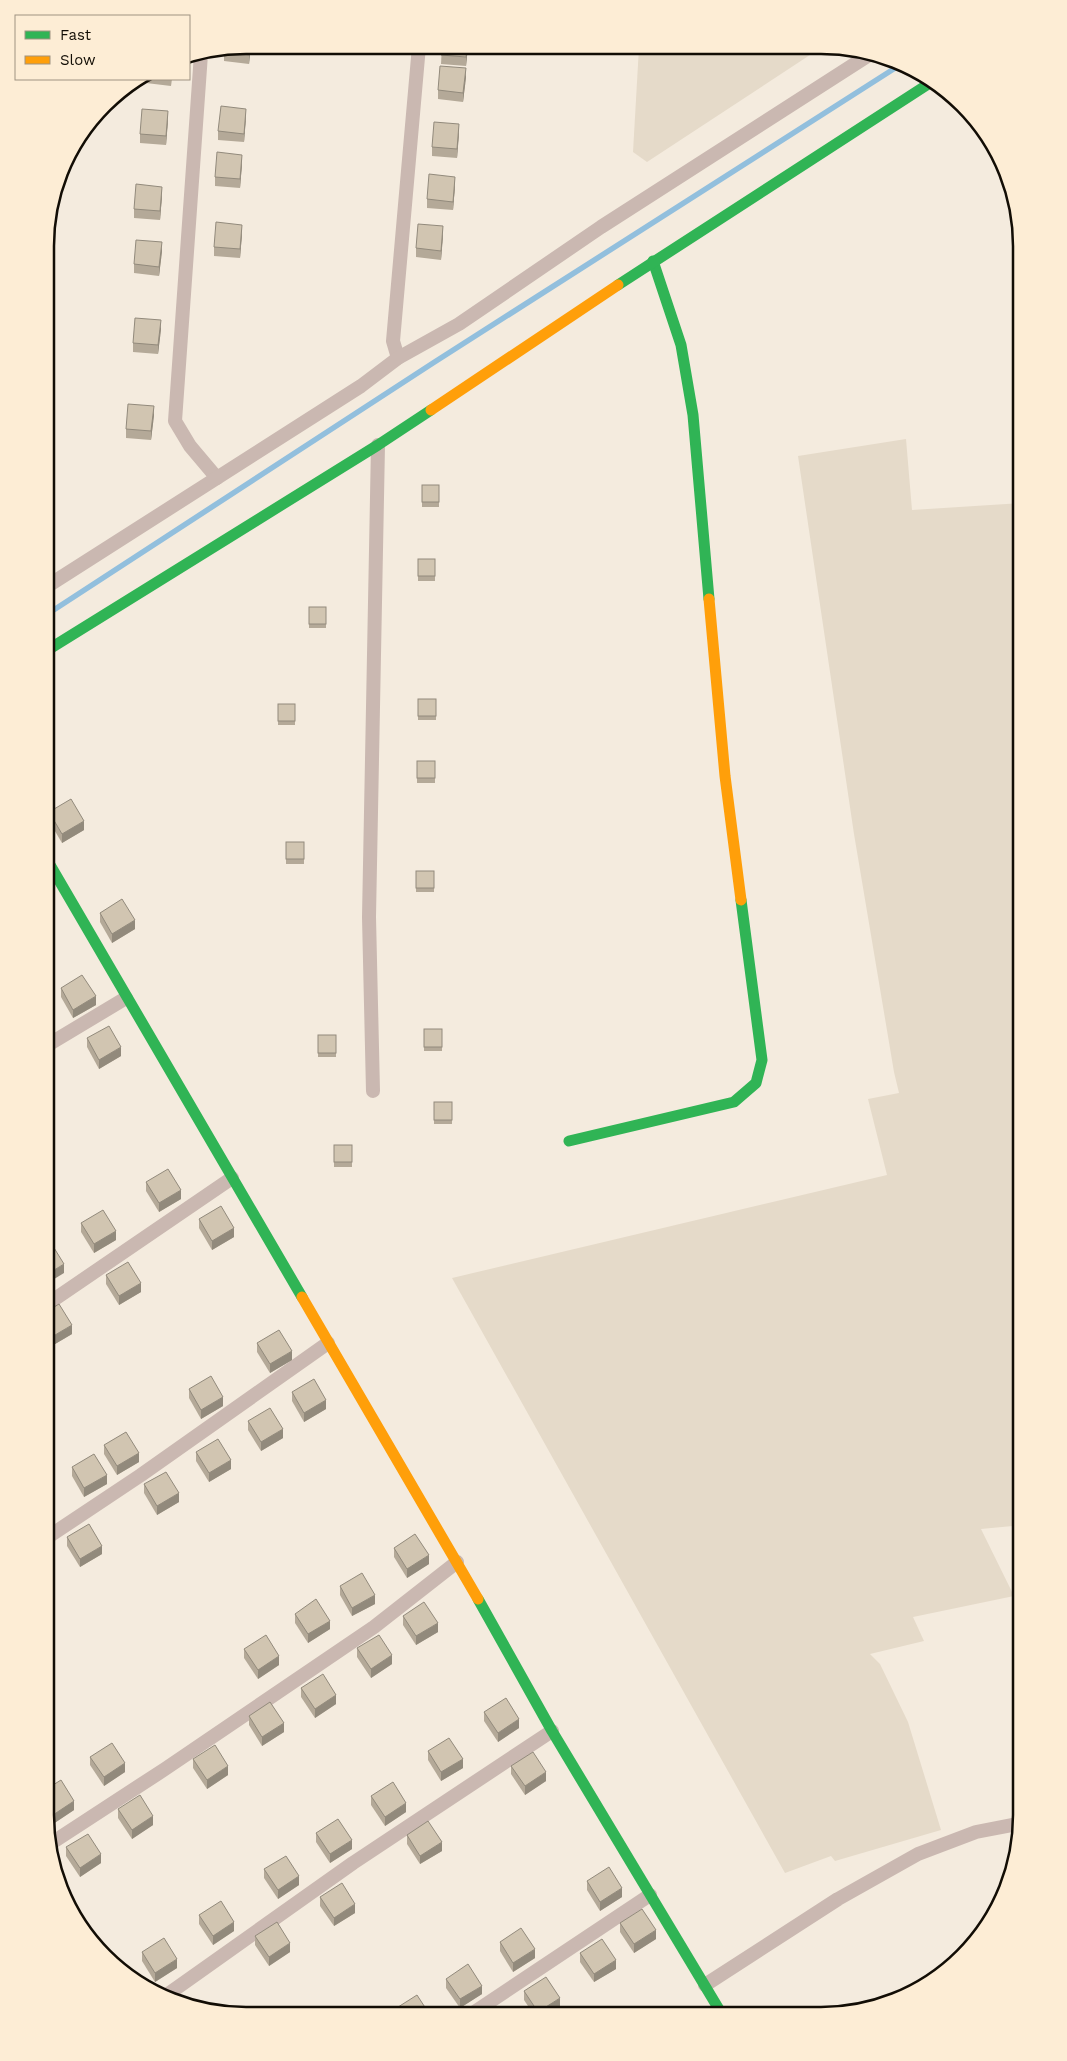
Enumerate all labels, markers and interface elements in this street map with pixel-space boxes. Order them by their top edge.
legend [15,15,190,80]
text: Fast [60,26,92,44]
text: Slow [60,51,96,69]

